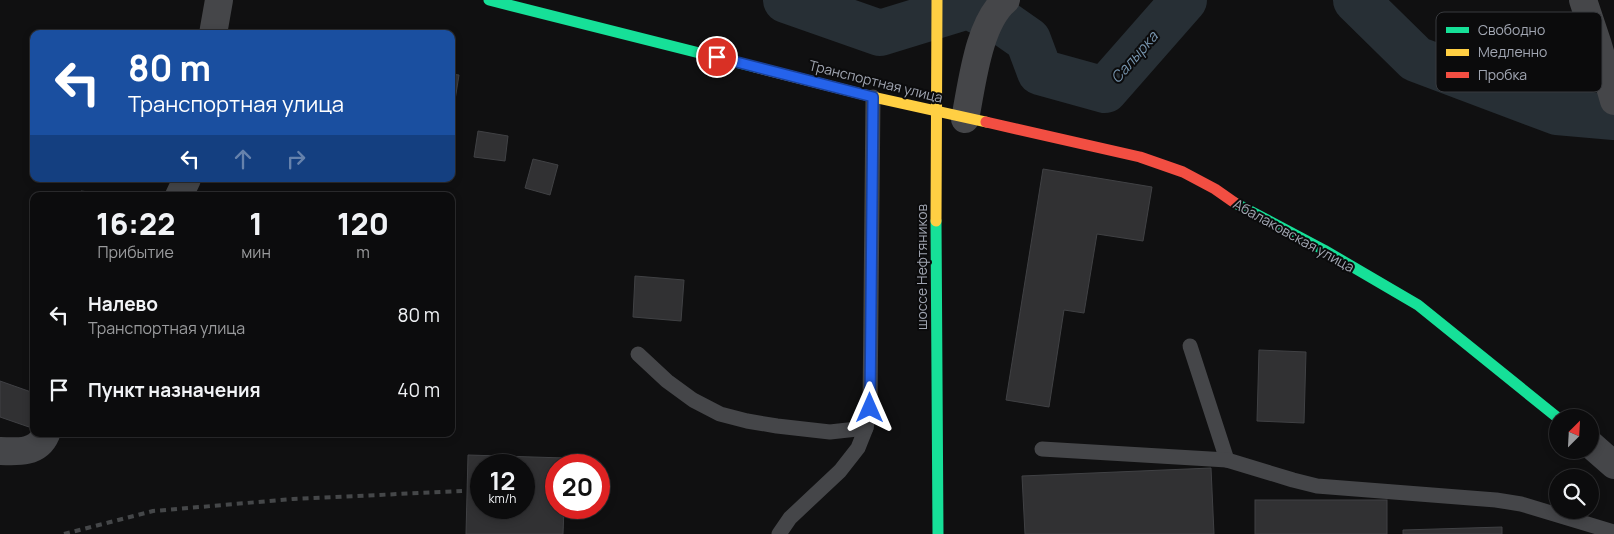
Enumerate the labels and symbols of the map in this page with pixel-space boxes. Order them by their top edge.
legend [1436,12,1602,92]
text: Свободно [1478,20,1545,39]
water label: Салырка [1106,26,1163,87]
pin [696,36,738,78]
text: Медленно [1478,42,1547,61]
street label: Транспортная улица [807,55,945,107]
text: Пробка [1478,65,1527,84]
street label: Абалаковская улица [1230,194,1358,276]
street label: шоссе Нефтяников [912,203,931,330]
position arrow [843,381,895,433]
north arrow [1549,409,1599,459]
speed limit sign: 20 [545,454,610,519]

